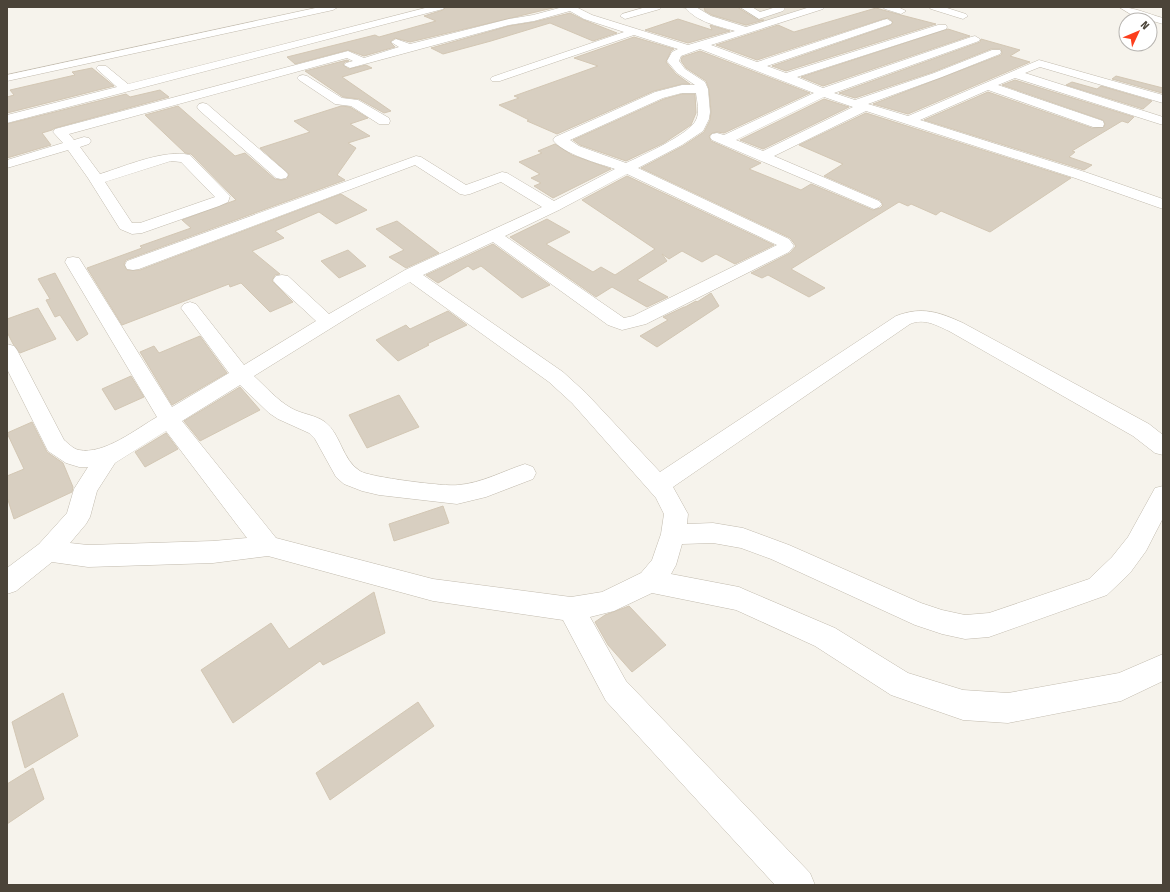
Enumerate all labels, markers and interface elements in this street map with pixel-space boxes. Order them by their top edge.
north arrow [1118,12,1158,52]
text: N [1138,19,1152,32]

